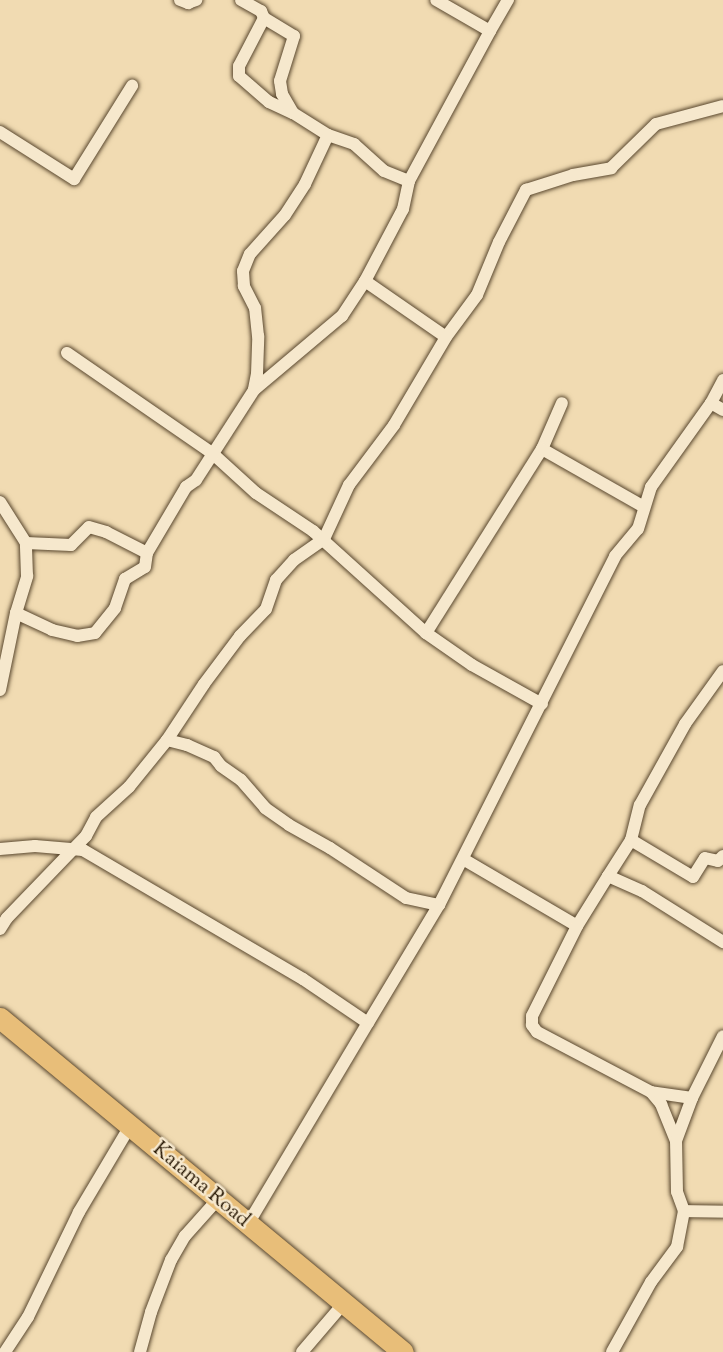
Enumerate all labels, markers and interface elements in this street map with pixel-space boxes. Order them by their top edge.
street label: Kaiama Road [147,1137,255,1233]

